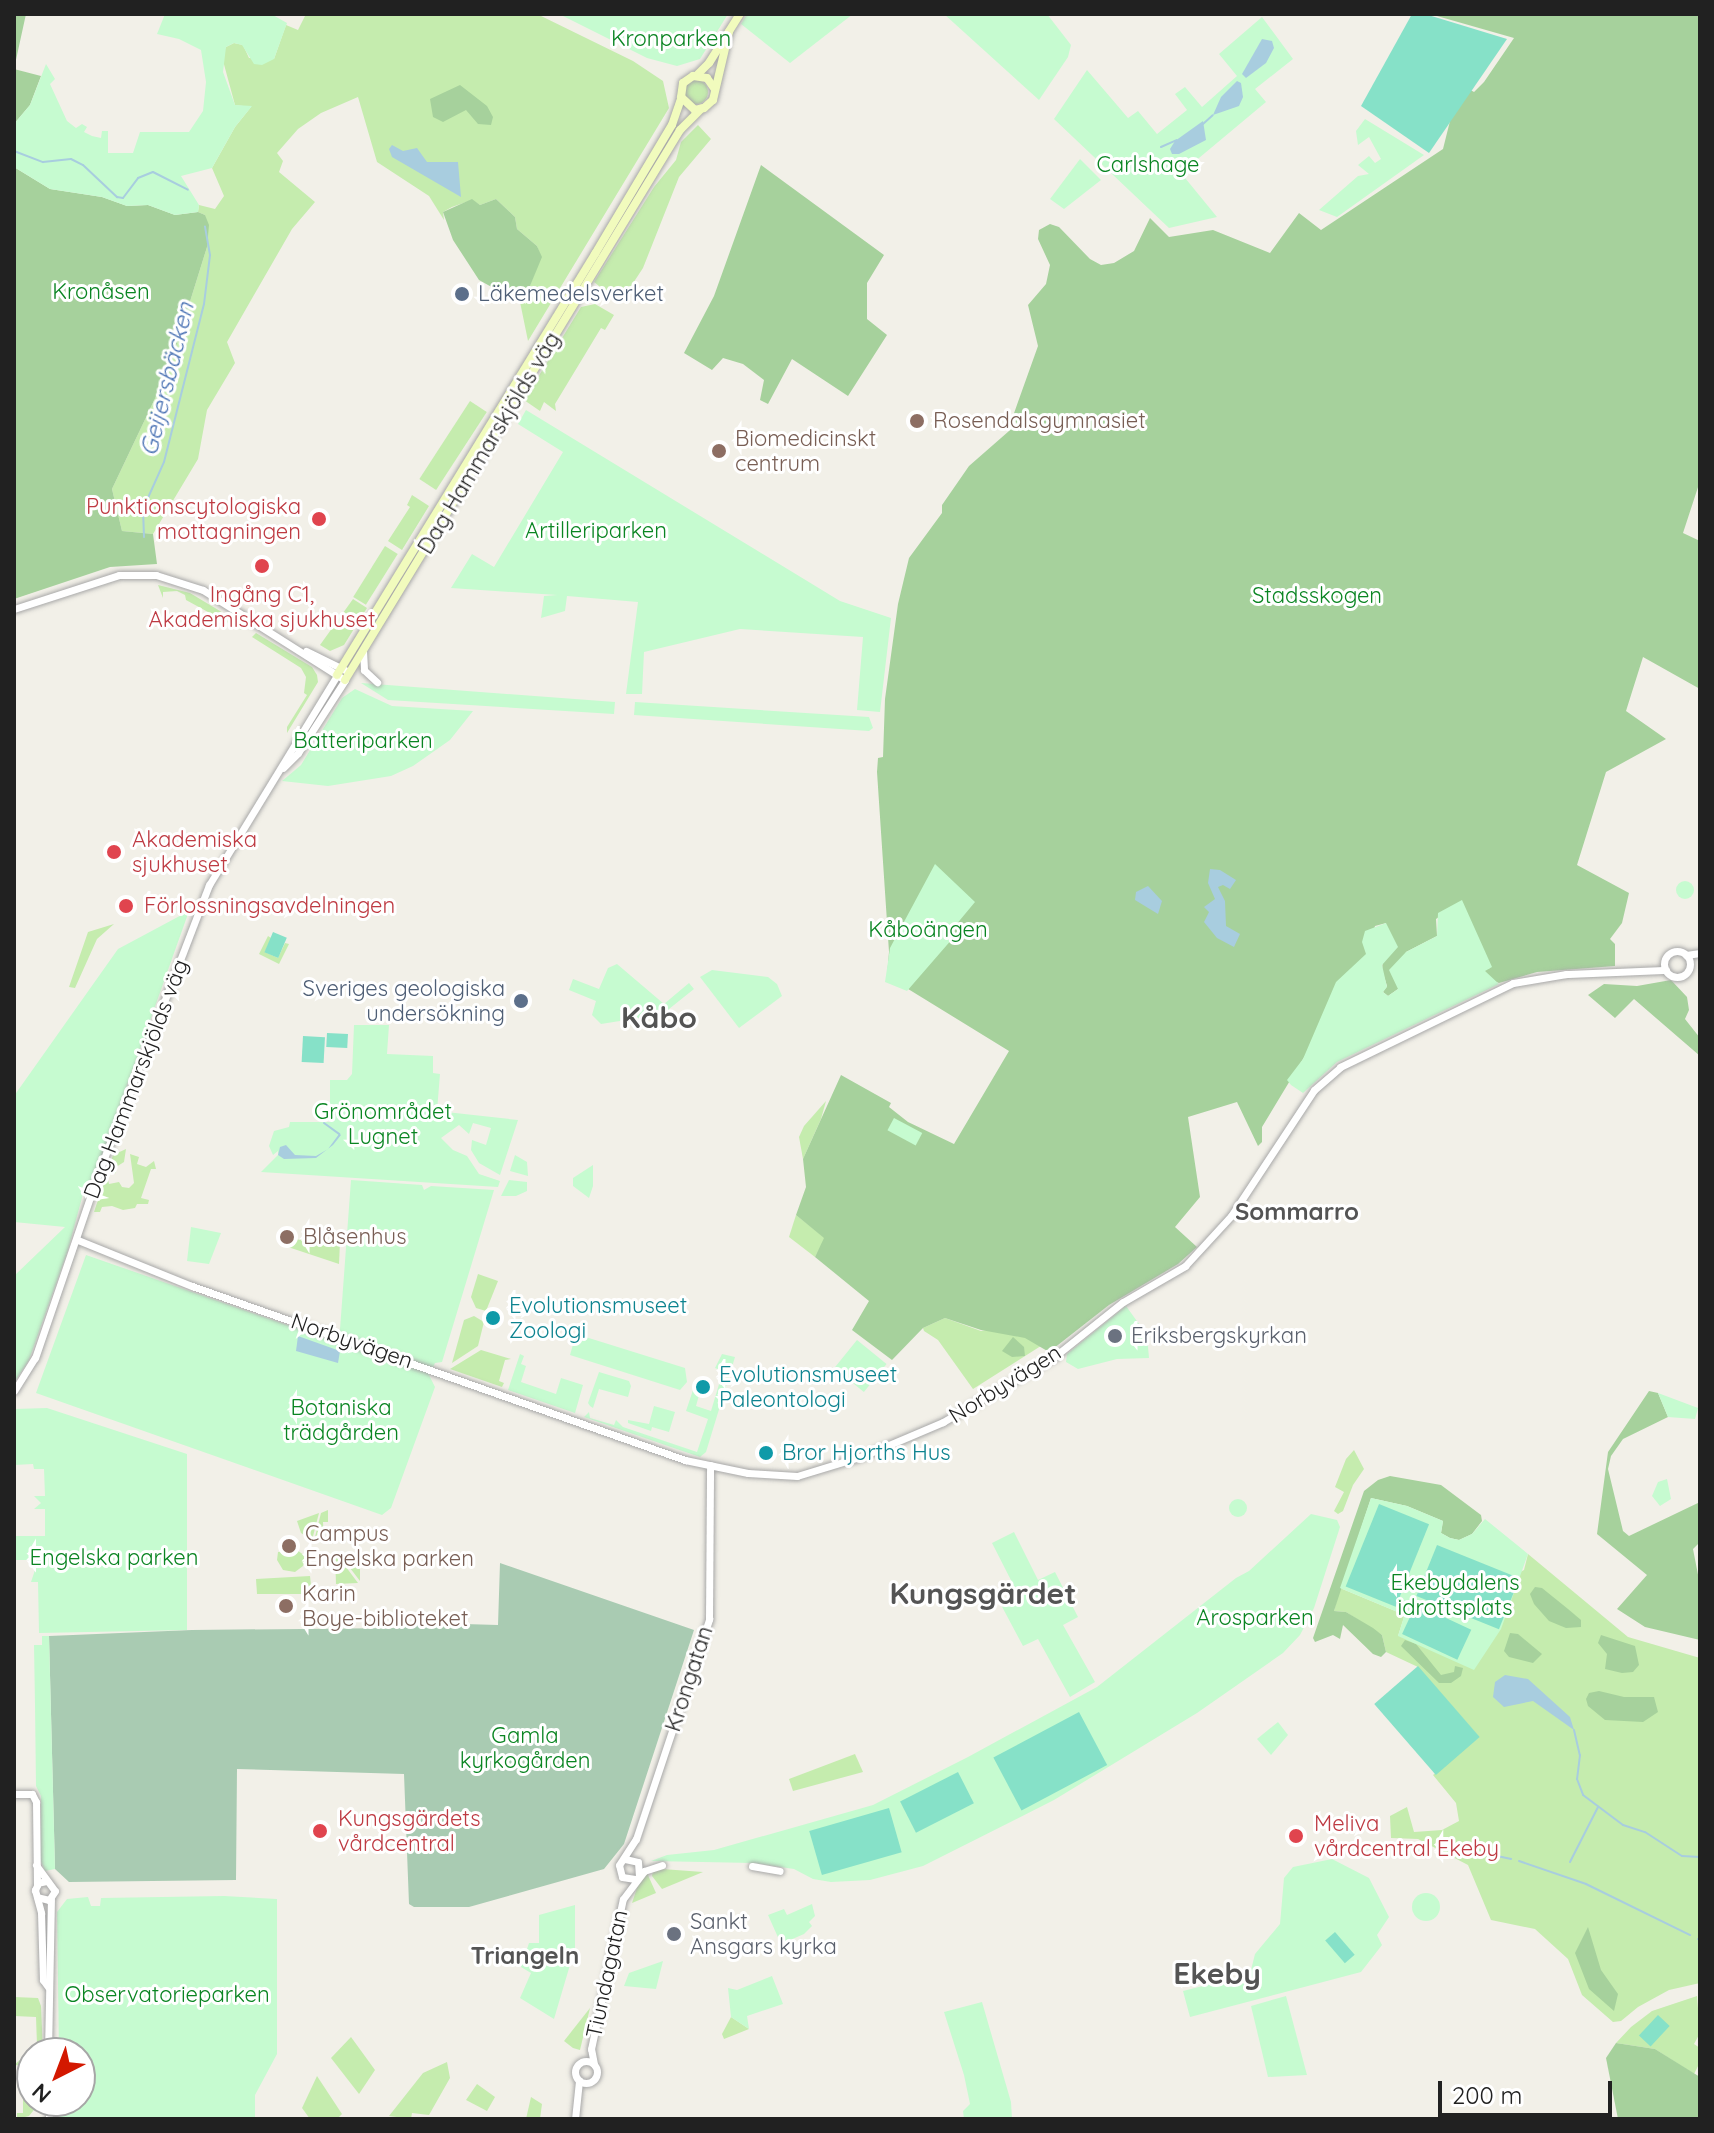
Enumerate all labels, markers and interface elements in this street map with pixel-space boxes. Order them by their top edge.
park label: Kronparken [611,26,731,52]
park label: Carlshage [1096,152,1200,178]
park label: Kronåsen [52,279,150,305]
place label: Läkemedelsverket [478,281,664,307]
marker: Läkemedelsverket [453,285,471,303]
water label: Geijersbäcken [134,299,200,459]
street label: Dag Hammarskjölds väg [412,327,566,559]
place label: Rosendalsgymnasiet [933,408,1146,434]
marker: Rosendalsgymnasiet [908,412,926,430]
place label: Biomedicinskt centrum [735,425,876,476]
marker: Biomedicinskt centrum [710,442,728,460]
place label: Punktionscytologiska mottagningen [86,493,301,544]
marker: Punktionscytologiska mottagningen [308,508,330,530]
park label: Artilleriparken [525,518,667,544]
marker: Ingång C1, Akademiska sjukhuset [251,555,273,577]
place label: Ingång C1, Akademiska sjukhuset [149,581,375,632]
park label: Stadsskogen [1252,583,1382,609]
park label: Batteriparken [293,728,433,754]
place label: Akademiska sjukhuset [132,826,257,878]
marker: Akademiska sjukhuset [103,841,125,863]
place label: Förlossningsavdelningen [144,893,395,919]
marker: Förlossningsavdelningen [115,895,137,917]
park label: Kåboängen [868,917,988,943]
street label: Dag Hammarskjölds väg [78,956,194,1202]
place label: Sveriges geologiska undersökning [303,975,505,1026]
marker: Sveriges geologiska undersökning [512,992,530,1010]
district label: Kåbo [621,999,697,1035]
park label: Grönområdet Lugnet [314,1098,452,1150]
district label: Sommarro [1235,1198,1359,1226]
place label: Blåsenhus [303,1224,406,1250]
marker: Blåsenhus [278,1228,296,1246]
place label: Evolutionsmuseet Zoologi [509,1292,687,1344]
street label: Norbyvägen [288,1308,416,1374]
marker: Evolutionsmuseet Zoologi [484,1309,502,1327]
place label: Eriksbergskyrkan [1131,1323,1307,1349]
marker: Eriksbergskyrkan [1106,1327,1124,1345]
street label: Norbyvägen [944,1339,1066,1429]
place label: Evolutionsmuseet Paleontologi [719,1361,897,1412]
marker: Evolutionsmuseet Paleontologi [694,1378,712,1396]
park label: Botaniska trädgården [283,1394,399,1446]
place label: Bror Hjorths Hus [782,1440,951,1466]
marker: Bror Hjorths Hus [757,1444,775,1462]
place label: Campus Engelska parken [305,1520,474,1572]
marker: Campus Engelska parken [280,1537,298,1555]
park label: Engelska parken [30,1545,198,1571]
park label: Ekebydalens idrottsplats [1391,1569,1519,1620]
district label: Kungsgärdet [889,1575,1077,1611]
place label: Karin Boye-biblioteket [302,1580,468,1632]
marker: Karin Boye-biblioteket [277,1597,295,1615]
park label: Arosparken [1196,1605,1314,1631]
street label: Krongatan [660,1623,718,1735]
park label: Gamla kyrkogården [460,1722,590,1774]
place label: Kungsgärdets vårdcentral [338,1805,481,1856]
place label: Meliva vårdcentral Ekeby [1314,1810,1499,1862]
marker: Kungsgärdets vårdcentral [309,1820,331,1842]
marker: Meliva vårdcentral Ekeby [1285,1825,1307,1847]
street label: Tiundagatan [581,1908,633,2040]
place label: Sankt Ansgars kyrka [690,1908,837,1960]
marker: Sankt Ansgars kyrka [665,1925,683,1943]
district label: Triangeln [471,1942,579,1970]
district label: Ekeby [1173,1955,1261,1991]
park label: Observatorieparken [64,1982,270,2008]
north arrow [16,2037,96,2117]
scale bar [1442,2065,1616,2115]
text: N [26,2078,57,2109]
text: 200 m [1452,2080,1522,2110]

